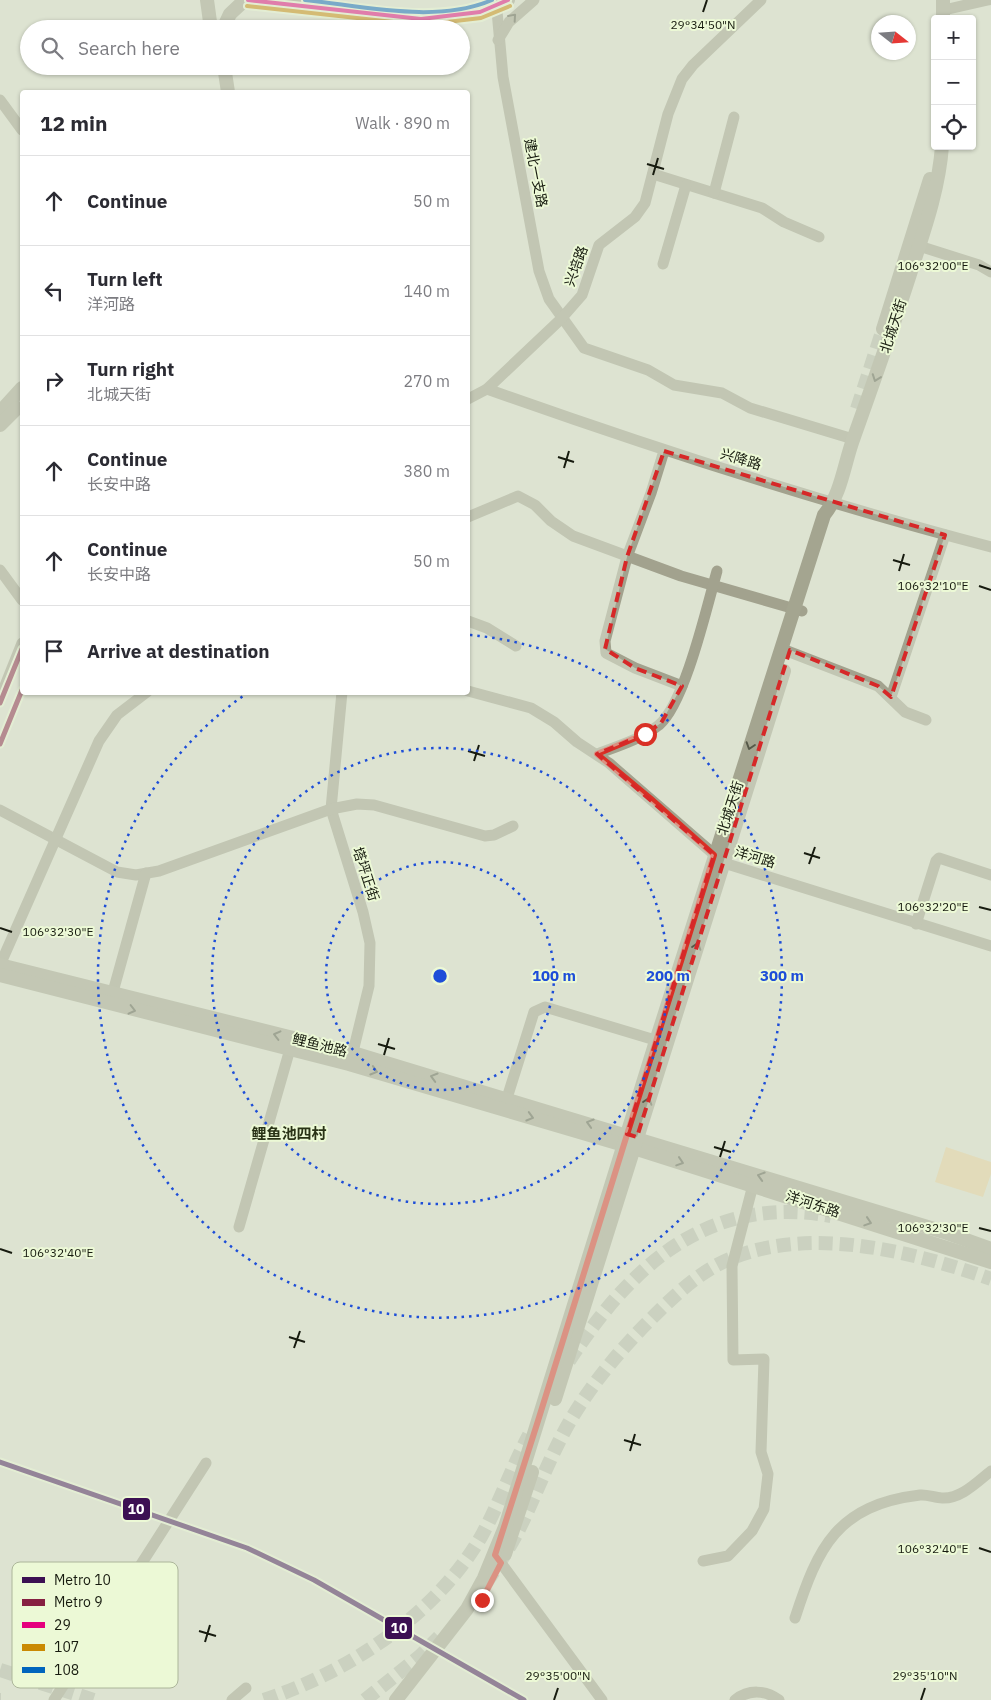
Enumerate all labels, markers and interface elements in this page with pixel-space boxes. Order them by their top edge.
one-way arrow [508,14,517,23]
north arrow [871,15,916,60]
map controls [931,15,976,150]
button: + [931,15,976,60]
text: 29°34'50"N [670,17,736,32]
search box [20,20,470,75]
icon: search [38,34,66,62]
text: Search here [78,36,180,60]
button: − [931,60,976,105]
button: locate [931,105,976,150]
text: 12 min [40,109,107,137]
text: Walk · 890 m [355,113,450,133]
street label: 建北一支路 [520,137,552,209]
icon: ahead [40,187,68,215]
text: Continue [87,189,167,213]
text: 50 m [413,191,450,211]
street label: 兴培路 [560,243,592,289]
text: 106°32'00"E [898,258,968,273]
text: Turn left [87,267,163,291]
icon: left [40,277,68,305]
text: 140 m [403,281,450,301]
text: 洋河路 [87,294,135,314]
street label: 北城天街 [876,297,910,355]
text: Turn right [87,357,174,381]
icon: right [40,367,68,395]
text: 270 m [403,371,450,391]
one-way arrow [872,373,882,381]
text: 北城天街 [87,384,151,404]
street label: 兴降路 [718,444,764,474]
text: Continue [87,447,167,471]
icon: ahead [40,457,68,485]
text: 380 m [403,461,450,481]
text: 长安中路 [87,474,151,494]
text: Continue [87,537,167,561]
icon: ahead [40,547,68,575]
text: 50 m [413,551,450,571]
text: 长安中路 [87,564,151,584]
text: 106°32'10"E [898,578,968,593]
icon: arrive [40,637,68,665]
text: Arrive at destination [87,639,270,663]
route start [634,723,657,746]
one-way arrow [746,741,756,749]
street label: 北城天街 [713,779,747,837]
street label: 洋河路 [732,842,778,872]
street label: 塔坪正街 [349,845,383,903]
text: 106°32'20"E [898,899,968,914]
text: 106°32'30"E [23,924,93,939]
one-way arrow [692,943,702,951]
text: 100 m [532,966,576,985]
text: 200 m [646,966,690,985]
text: 300 m [760,966,804,985]
centre of rings [431,967,449,985]
one-way arrow [127,1004,136,1015]
street label: 鲤鱼池路 [291,1029,349,1061]
one-way arrow [274,1030,282,1040]
one-way arrow [370,1066,378,1076]
one-way arrow [431,1072,439,1082]
one-way arrow [643,1097,653,1106]
one-way arrow [525,1112,534,1122]
one-way arrow [586,1119,595,1129]
district label: 鲤鱼池四村 [251,1124,327,1143]
one-way arrow [675,1157,684,1167]
one-way arrow [757,1172,766,1182]
street label: 洋河东路 [784,1187,842,1221]
one-way arrow [864,1216,872,1226]
text: 106°32'30"E [898,1220,968,1235]
text: 106°32'40"E [23,1245,93,1260]
line badge: 10 [122,1497,151,1521]
text: 10 [128,1500,144,1518]
text: 106°32'40"E [898,1541,968,1556]
legend [12,1562,178,1688]
text: Metro 10 [54,1571,111,1589]
route end [471,1589,494,1612]
text: Metro 9 [54,1593,103,1611]
text: 29 [54,1616,71,1634]
line badge: 10 [384,1616,413,1640]
text: 10 [391,1619,407,1637]
text: 107 [54,1638,79,1656]
text: 108 [54,1661,79,1679]
text: 29°35'00"N [525,1668,591,1683]
text: 29°35'10"N [892,1668,958,1683]

